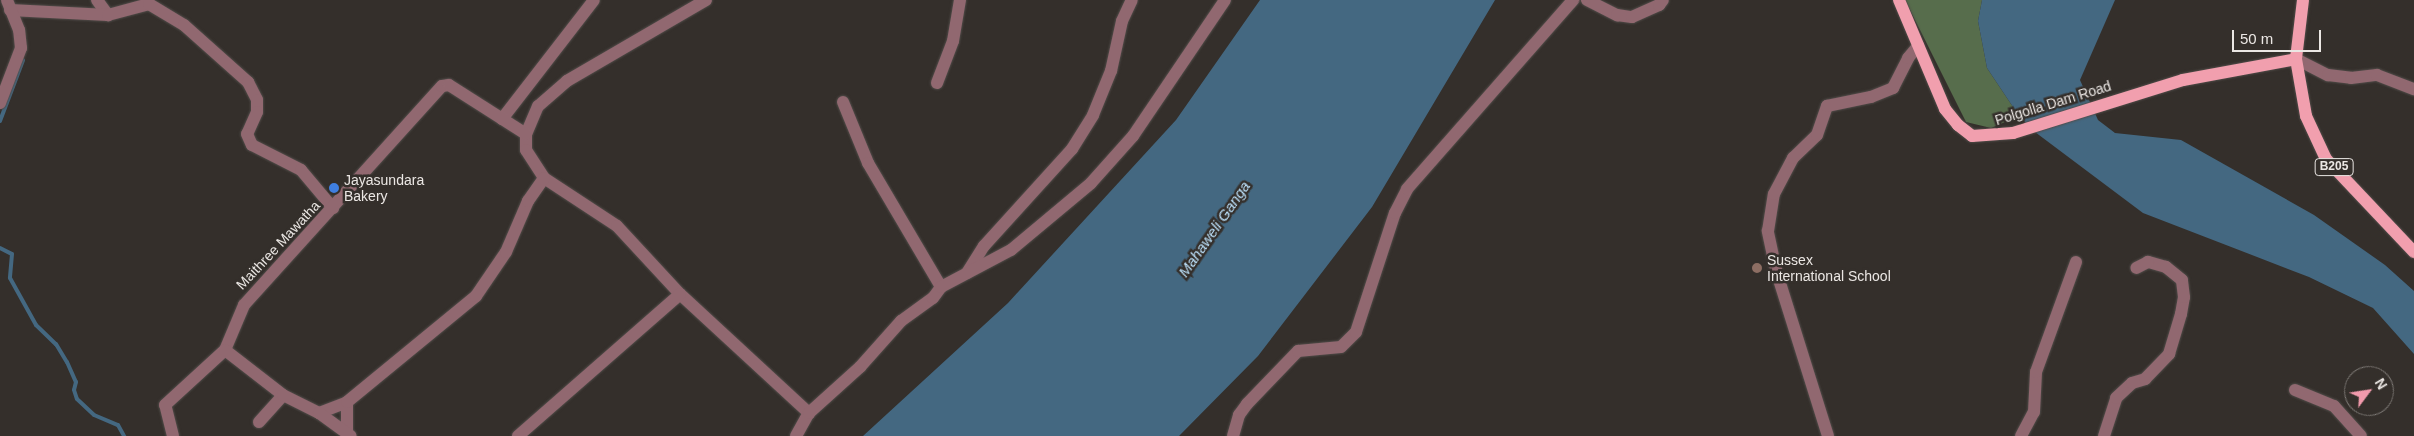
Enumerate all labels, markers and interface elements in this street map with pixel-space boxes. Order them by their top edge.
scale bar [2234,20,2323,52]
text: 50 m [2240,30,2273,47]
street label: Polgolla Dam Road [1993,77,2113,129]
road number: B205 [2314,158,2354,176]
place label: Jayasundara Bakery [344,172,424,204]
water label: Mahaweli Ganga [1174,178,1254,280]
marker: Jayasundara Bakery [328,182,340,194]
street label: Maithree Mawatha [233,197,323,293]
place label: Sussex International School [1767,252,1891,284]
marker: Sussex International School [1751,262,1763,274]
north arrow [2344,366,2394,416]
text: N [2372,375,2390,392]

